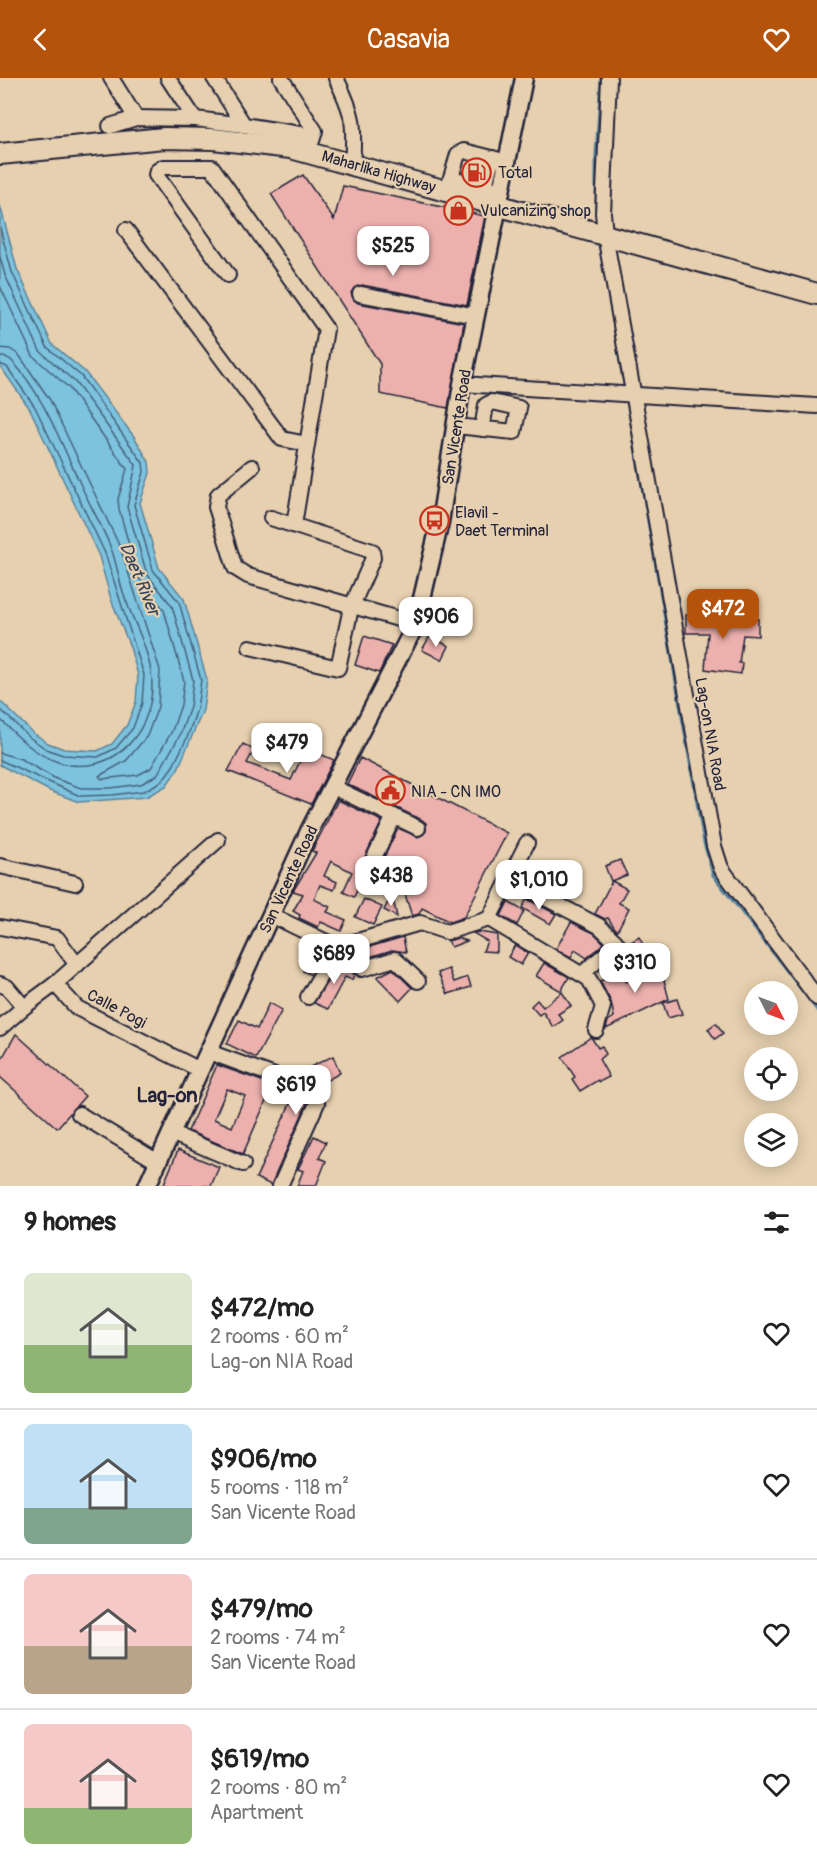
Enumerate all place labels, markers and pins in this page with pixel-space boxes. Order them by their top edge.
fuel station icon: Total [461,156,493,188]
place label: Total [498,163,532,183]
shop icon: Vulcanizing shop [443,194,475,226]
place label: Vulcanizing shop [480,201,591,221]
pin: $525 [357,226,429,277]
place label: Elavil - Daet Terminal [455,503,549,541]
bus stop icon: Elavil - Daet Terminal [418,505,450,537]
pin: $472 [687,589,759,640]
pin: $906 [400,597,472,648]
pin: $479 [251,723,323,774]
public building icon: NIA - CN IMO [374,775,406,807]
place label: NIA - CN IMO [411,782,501,802]
pin: $438 [355,856,427,907]
pin: $1,010 [490,860,588,911]
pin: $689 [298,934,370,985]
pin: $310 [599,943,671,994]
pin: $619 [260,1065,332,1116]

